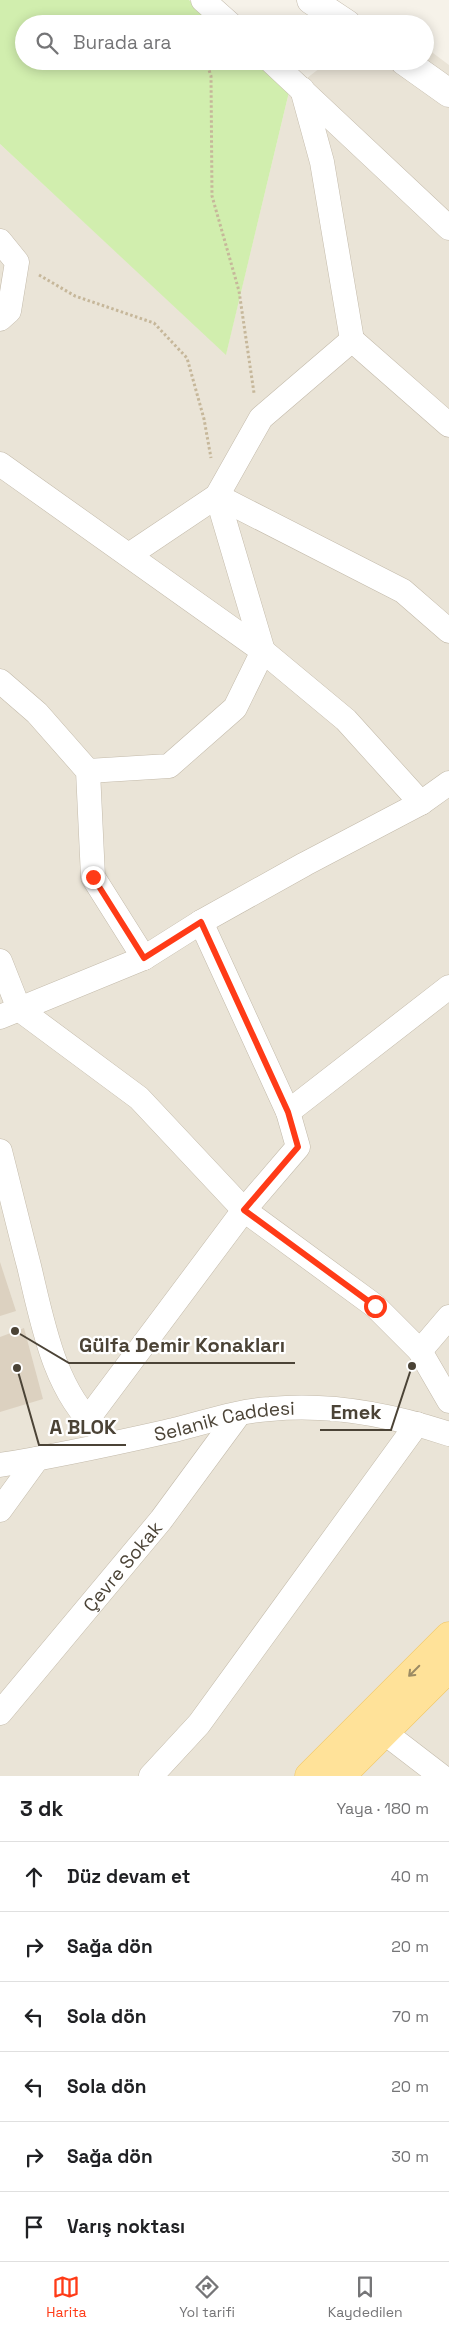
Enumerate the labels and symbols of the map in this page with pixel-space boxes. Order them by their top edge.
route end [82,866,105,889]
route start [364,1295,387,1318]
callout: Gülfa Demir Konakları [69,1328,295,1363]
text: Gülfa Demir Konakları [79,1332,285,1358]
street label: Selanik Caddesi [152,1395,295,1447]
callout: Emek [320,1395,391,1430]
text: Emek [331,1399,381,1425]
callout: A BLOK [39,1410,126,1445]
text: A BLOK [49,1414,117,1440]
street label: Çevre Sokak [77,1516,167,1617]
one-way arrow [408,1665,421,1677]

